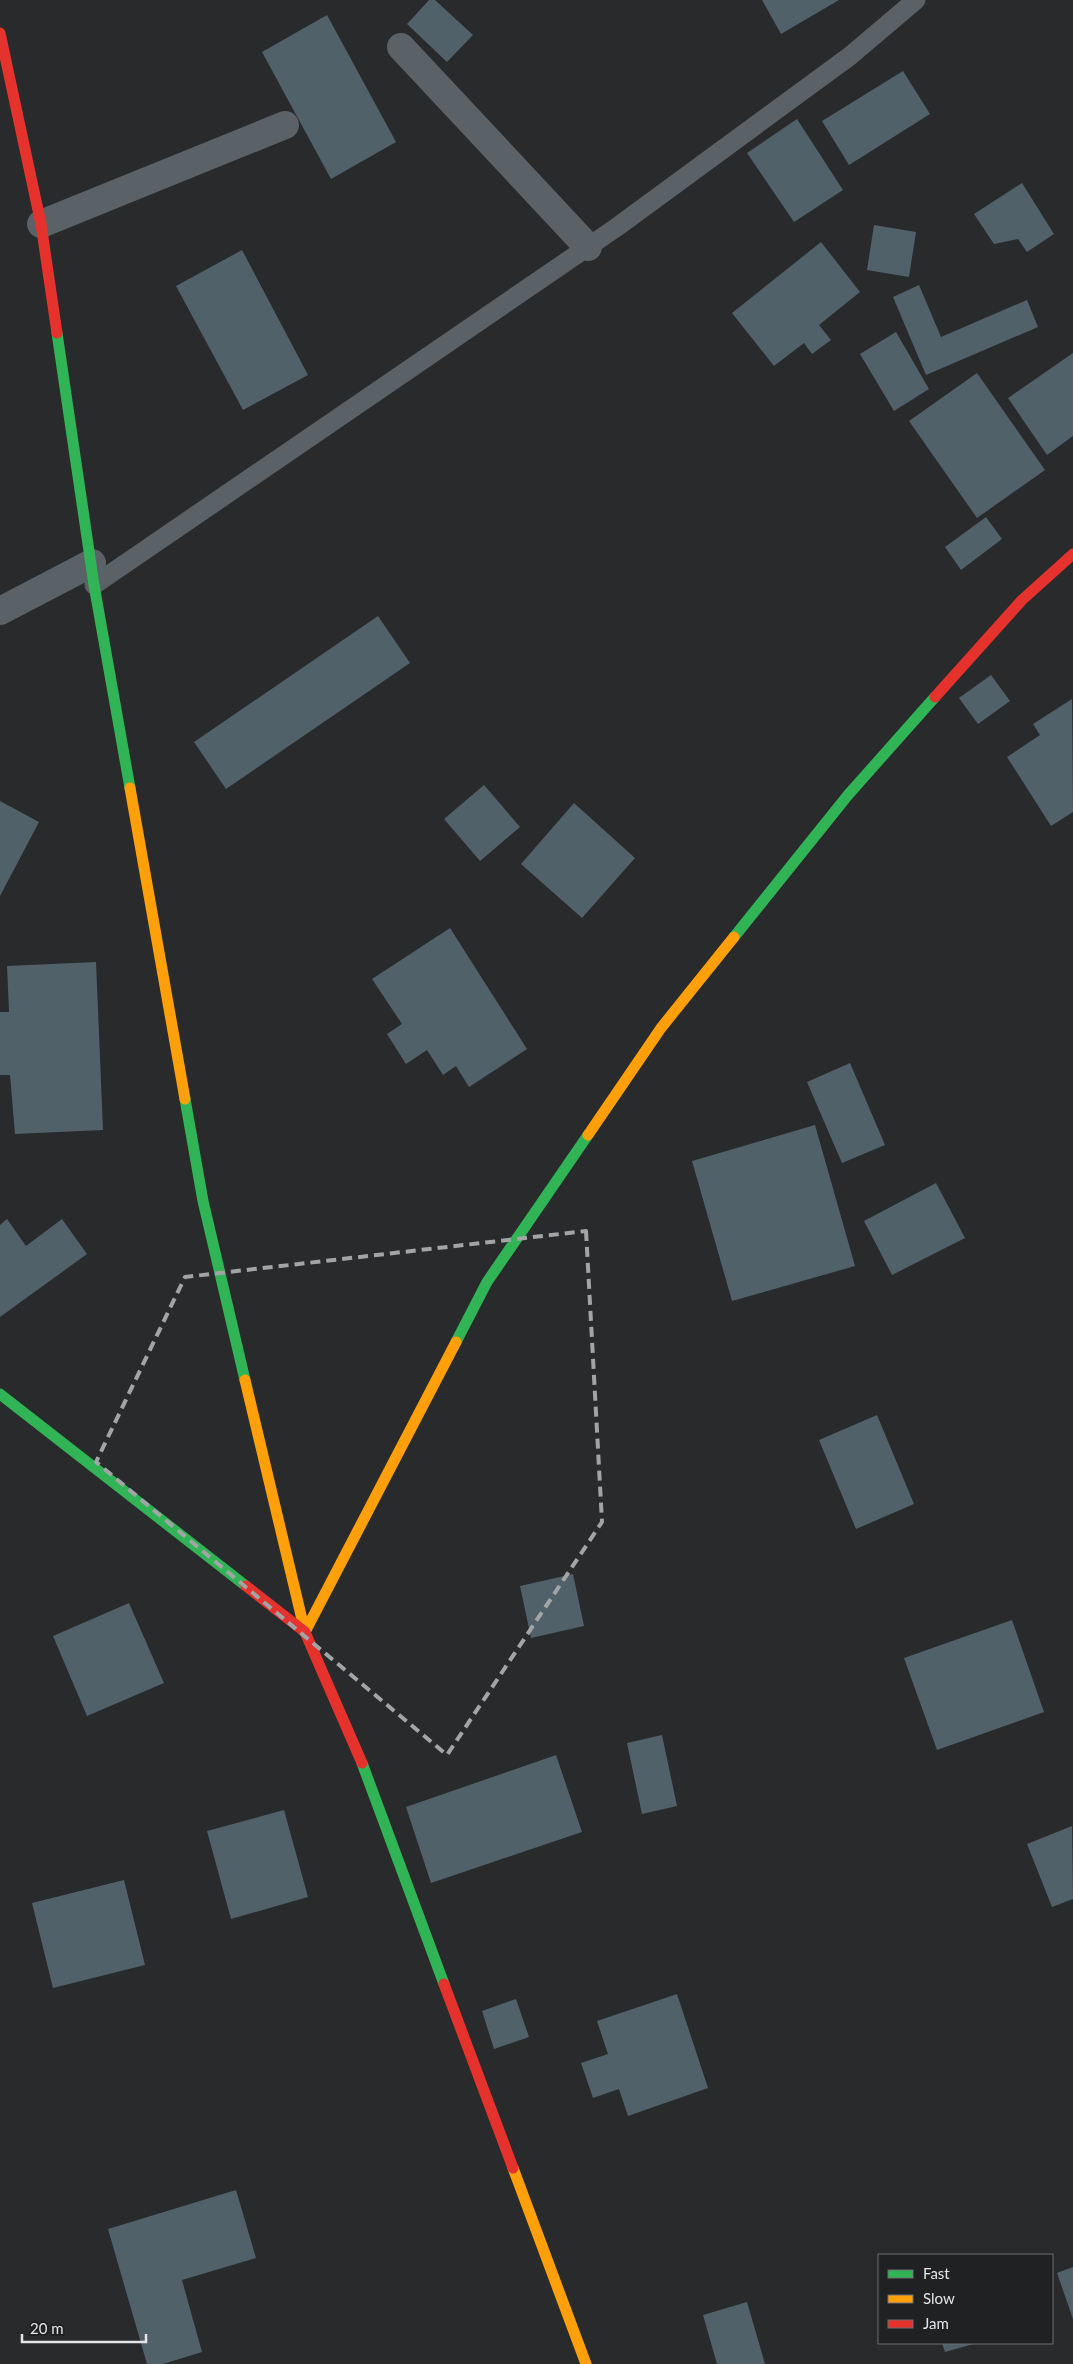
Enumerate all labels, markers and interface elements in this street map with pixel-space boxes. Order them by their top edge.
legend [878,2254,1053,2344]
text: Fast [923,2264,950,2282]
text: Slow [923,2289,955,2307]
scale bar [22,2312,146,2344]
text: Jam [923,2314,949,2332]
text: 20 m [30,2319,64,2337]

